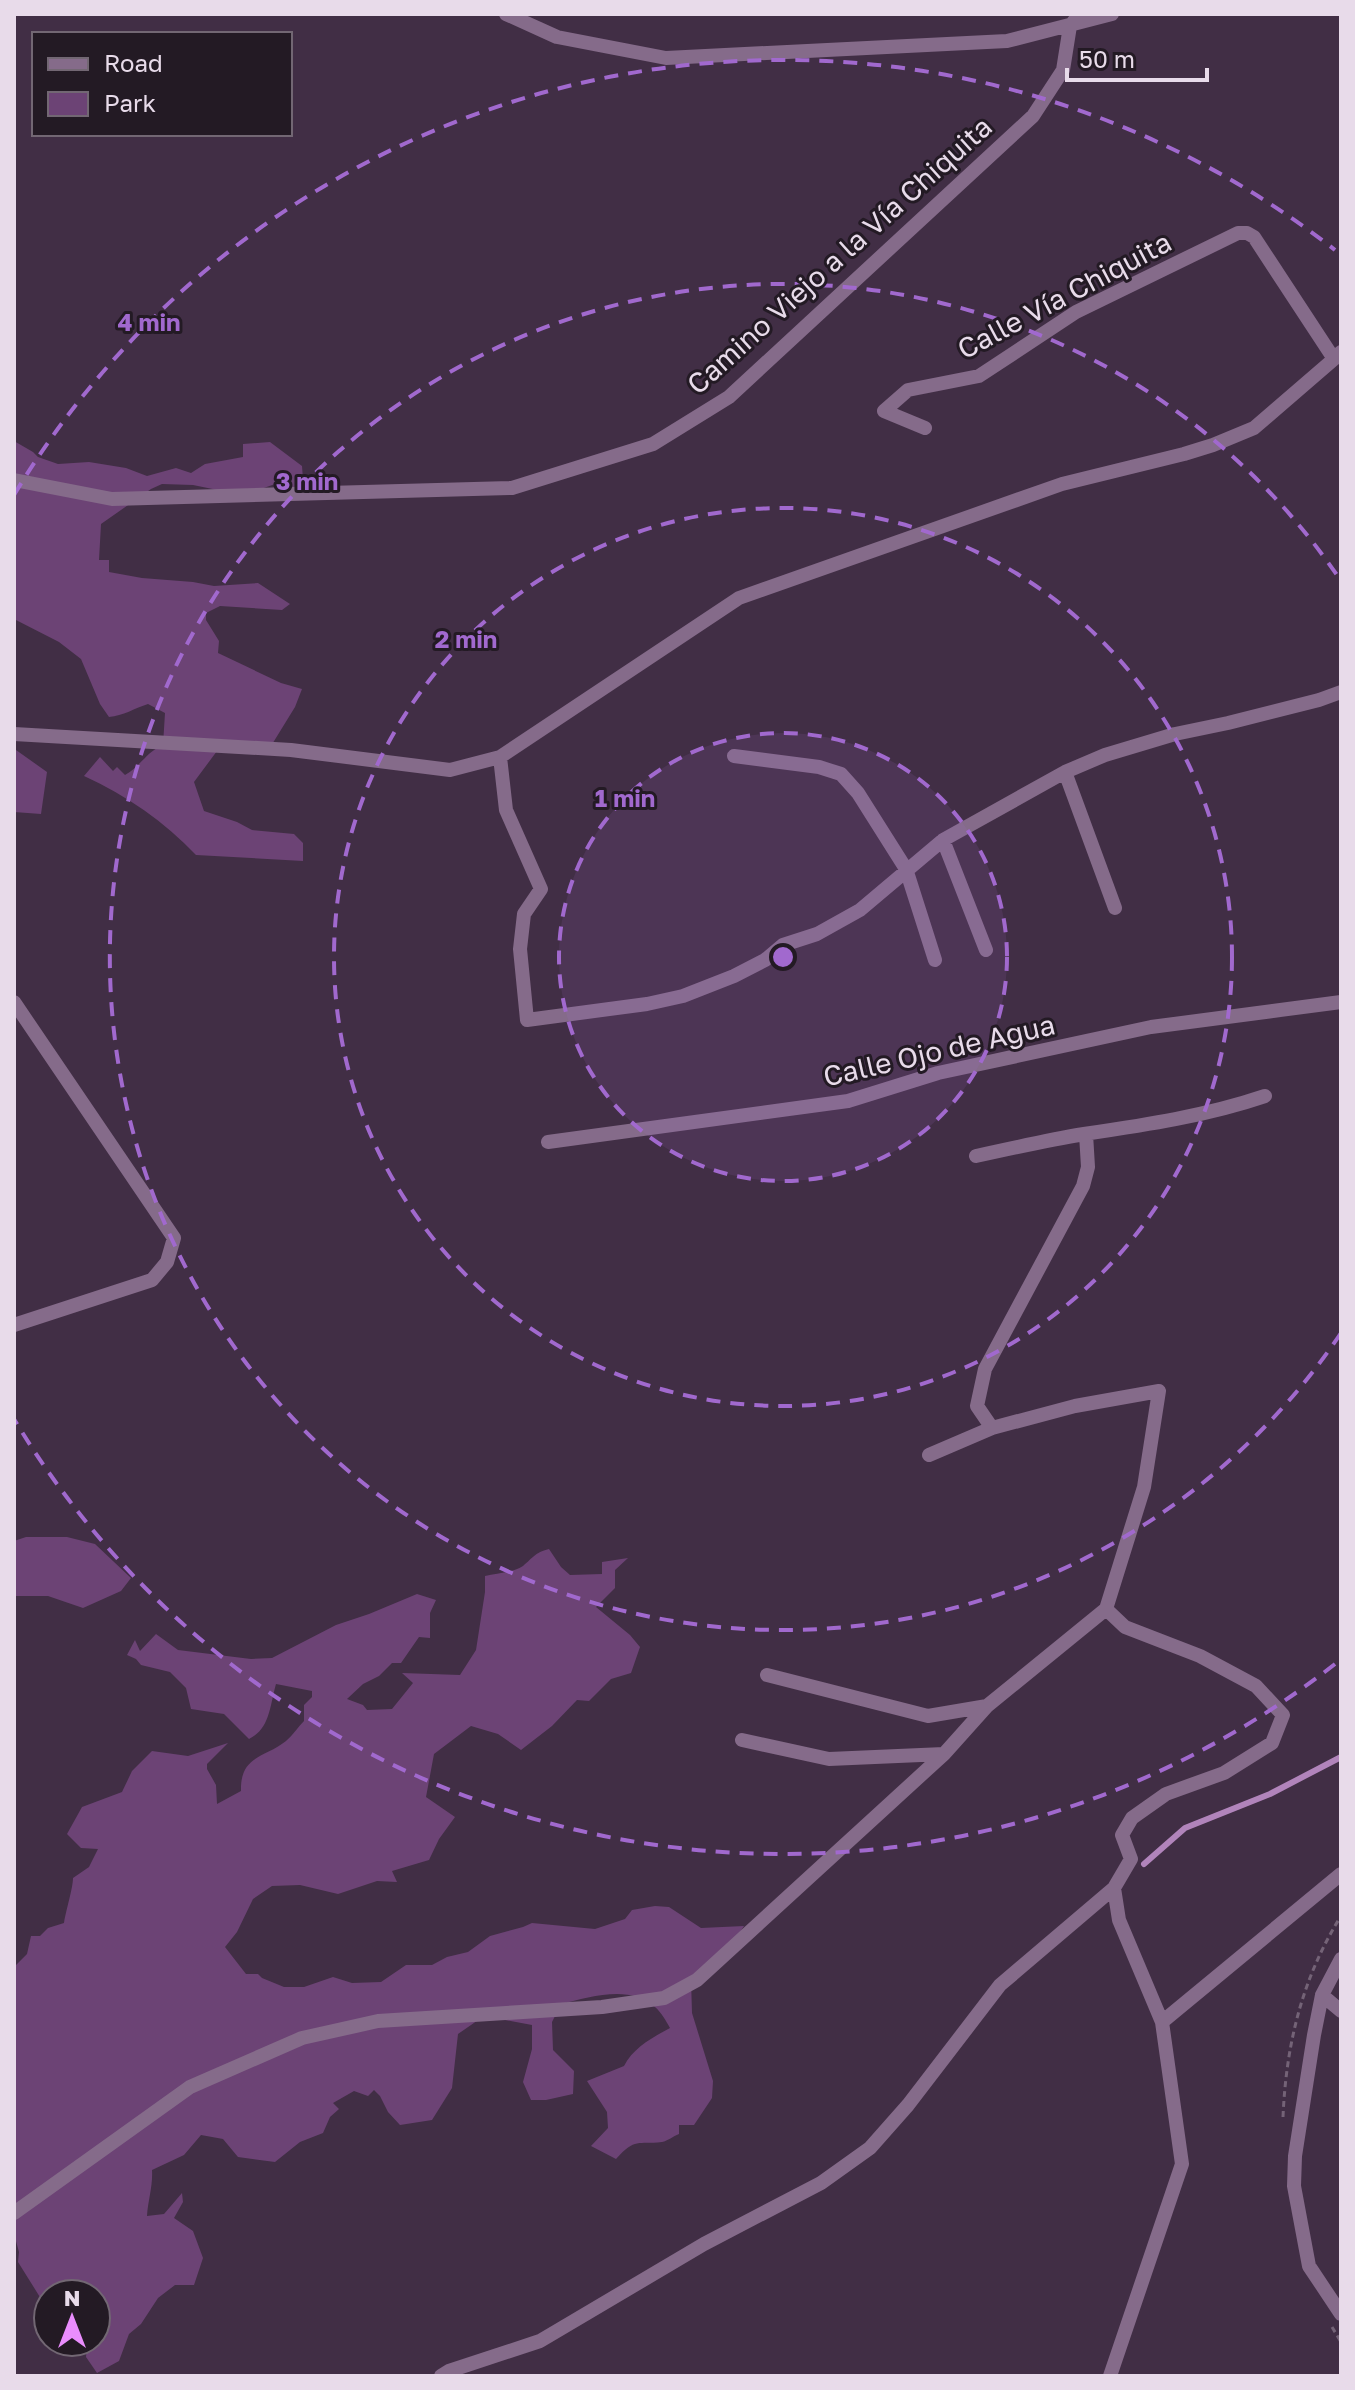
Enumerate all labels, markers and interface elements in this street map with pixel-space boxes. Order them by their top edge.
legend [32,32,292,136]
scale bar [1067,32,1207,82]
text: 50 m [1079,44,1135,73]
text: Road [104,48,163,77]
text: Park [104,88,156,117]
street label: Camino Viejo a la Vía Chiquita [680,110,998,400]
street label: Calle Vía Chiquita [952,225,1176,365]
text: 4 min [117,307,181,336]
text: 3 min [276,466,338,495]
text: 2 min [435,624,497,653]
text: 1 min [595,783,655,812]
centre of rings [769,943,797,971]
street label: Calle Ojo de Agua [820,1007,1058,1093]
north arrow [32,2278,112,2358]
text: N [64,2284,80,2311]

